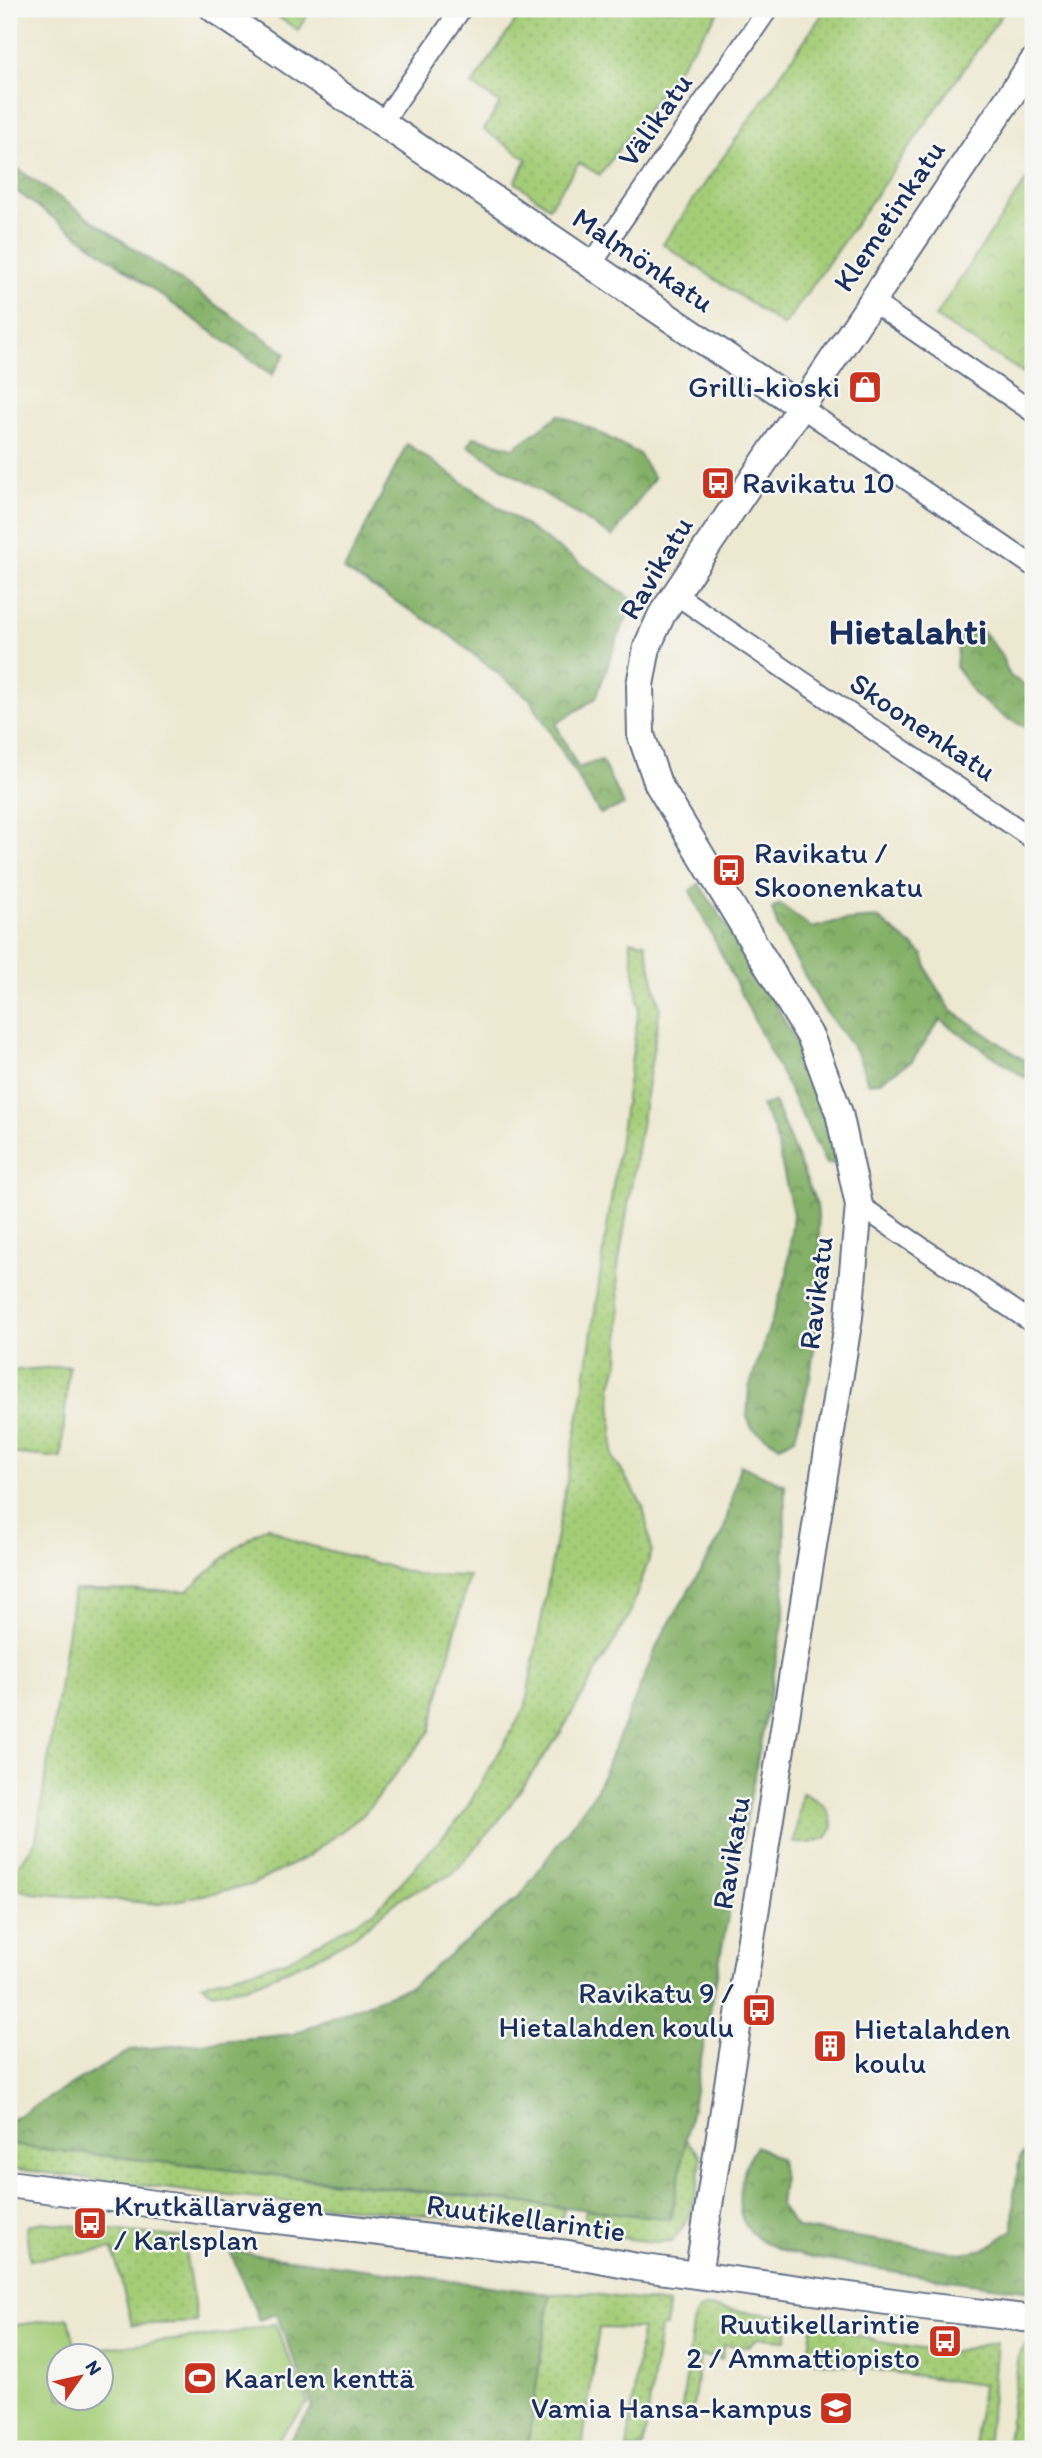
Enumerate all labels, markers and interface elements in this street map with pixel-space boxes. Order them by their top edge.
street label: Välikatu [609,65,700,174]
street label: Klemetinkatu [824,133,953,299]
street label: Malmönkatu [566,199,721,321]
place label: Grilli-kioski [688,368,840,405]
shop icon: Grilli-kioski [846,368,884,406]
bus stop icon: Ravikatu 10 [699,464,737,502]
place label: Ravikatu 10 [742,464,895,501]
street label: Ravikatu [610,509,701,626]
district label: Hietalahti [829,609,987,653]
street label: Skoonenkatu [843,664,1004,789]
place label: Ravikatu / Skoonenkatu [754,834,923,905]
bus stop icon: Ravikatu / Skoonenkatu [710,851,748,889]
street label: Ravikatu [790,1234,841,1352]
street label: Ravikatu [703,1794,758,1912]
place label: Ravikatu 9 / Hietalahden koulu [499,1974,734,2045]
bus stop icon: Ravikatu 9 / Hietalahden koulu [740,1991,778,2029]
place label: Hietalahden koulu [854,2010,1010,2081]
building icon: Hietalahden koulu [811,2027,849,2065]
street label: Ruutikellarintie [424,2185,628,2250]
place label: Krutkällarvägen / Karlsplan [114,2187,323,2258]
bus stop icon: Krutkällarvägen / Karlsplan [71,2204,109,2242]
place label: Ruutikellarintie 2 / Ammattiopisto [686,2305,920,2376]
bus stop icon: Ruutikellarintie 2 / Ammattiopisto [926,2322,964,2360]
north arrow [46,2342,116,2412]
text: N [81,2356,107,2380]
sports icon: Kaarlen kenttä [181,2359,219,2397]
place label: Kaarlen kenttä [224,2359,415,2396]
place label: Vamia Hansa-kampus [531,2389,812,2426]
school or university icon: Vamia Hansa-kampus [817,2389,855,2427]

